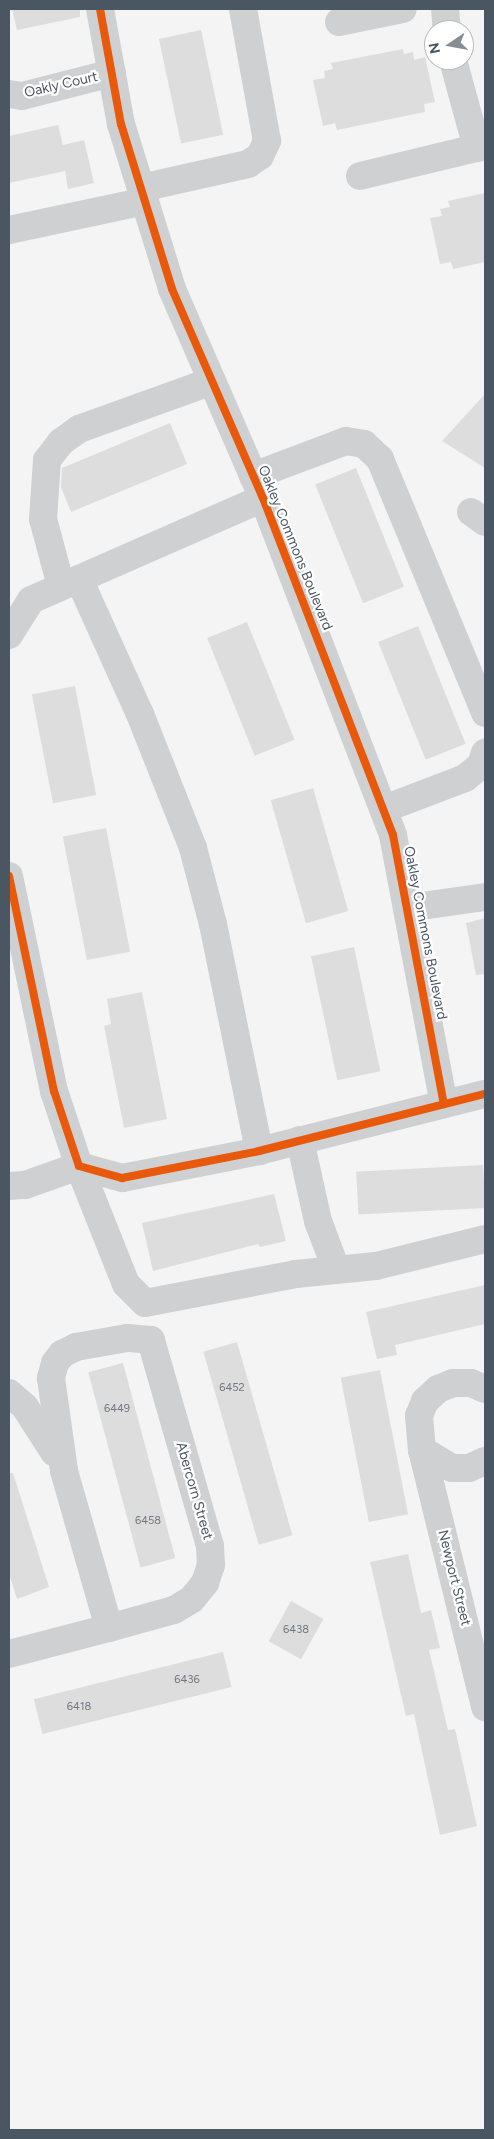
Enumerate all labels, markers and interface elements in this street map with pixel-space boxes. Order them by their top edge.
north arrow [424,20,474,70]
text: N [425,41,444,55]
street label: Oakly Court [23,68,99,102]
street label: Oakley Commons Boulevard [254,463,336,633]
street label: Oakley Commons Boulevard [400,845,450,1021]
house number: 6452 [219,1381,245,1395]
house number: 6449 [104,1402,130,1416]
street label: Abercorn Street [172,1440,216,1542]
house number: 6458 [135,1514,161,1528]
street label: Newport Street [434,1528,474,1628]
house number: 6438 [283,1623,309,1637]
house number: 6436 [174,1673,200,1687]
house number: 6418 [67,1700,91,1714]

